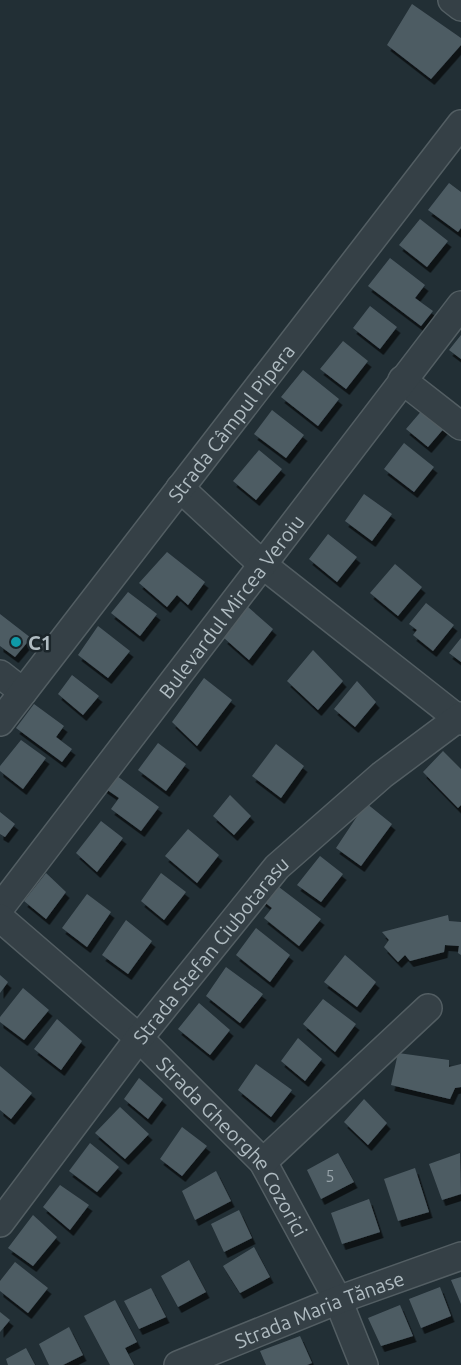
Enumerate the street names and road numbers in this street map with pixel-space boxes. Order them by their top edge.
street label: Strada Câmpul Pipera [163,339,299,506]
street label: Bulevardul Mircea Veroiu [153,510,308,702]
street label: Strada Stefan Ciubotarasu [128,851,293,1048]
street label: Strada Gheorghe Cozorici [153,1052,313,1240]
street label: Strada Maria Tănase [231,1266,407,1352]

